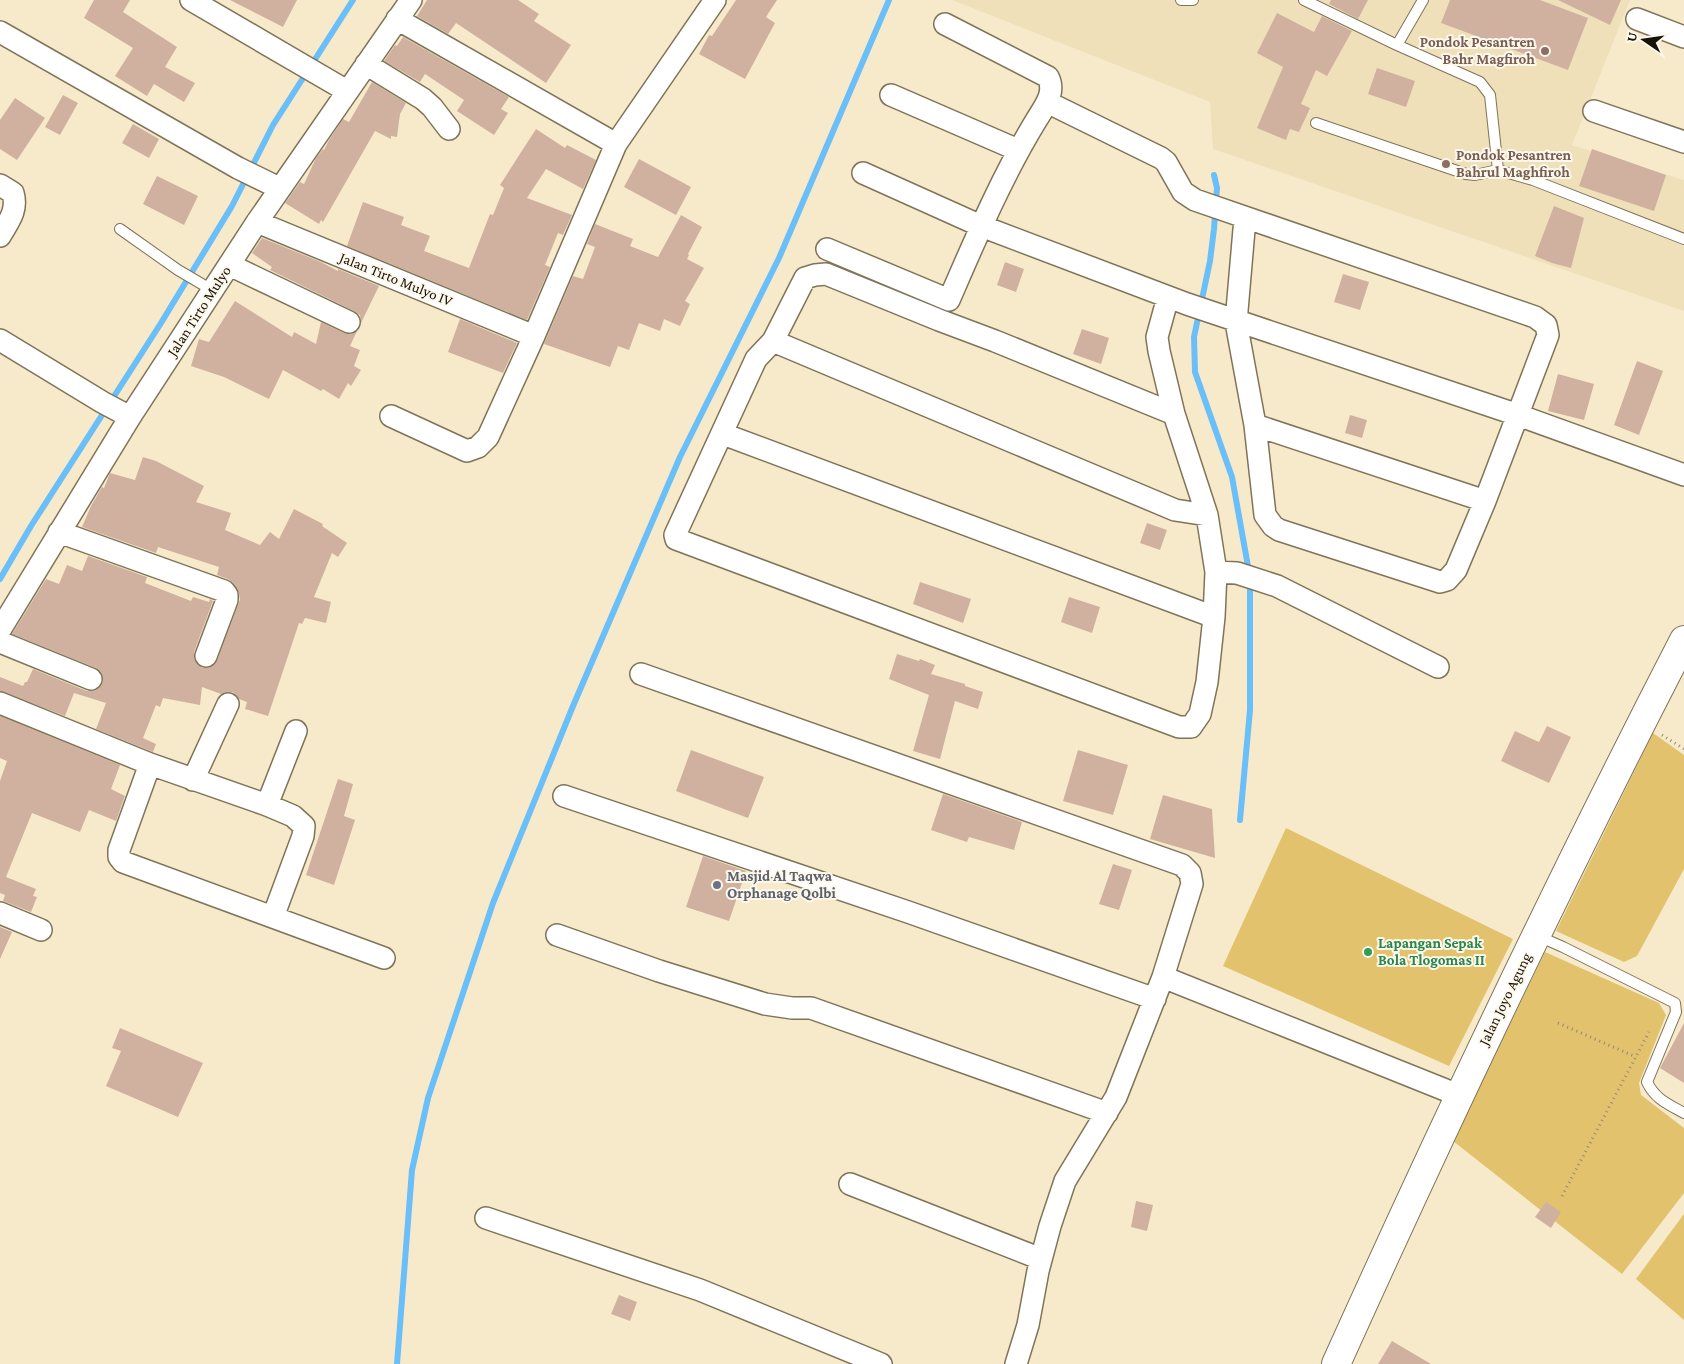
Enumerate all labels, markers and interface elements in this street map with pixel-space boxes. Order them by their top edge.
north arrow [1619,15,1669,65]
text: U [1622,30,1640,44]
place label: Pondok Pesantren Bahr Magfiroh [1420,34,1535,67]
marker: Pondok Pesantren Bahr Magfiroh [1539,45,1551,57]
place label: Pondok Pesantren Bahrul Maghfiroh [1456,147,1572,180]
marker: Pondok Pesantren Bahrul Maghfiroh [1440,158,1452,170]
street label: Jalan Tirto Mulyo IV [335,248,455,310]
street label: Jalan Tirto Mulyo [163,263,235,361]
place label: Masjid Al Taqwa Orphanage Qolbi [727,868,837,901]
marker: Masjid Al Taqwa Orphanage Qolbi [711,879,723,891]
place label: Lapangan Sepak Bola Tlogomas II [1378,935,1485,968]
marker: Lapangan Sepak Bola Tlogomas II [1362,946,1374,958]
street label: Jalan Joyo Agung [1475,950,1535,1050]

